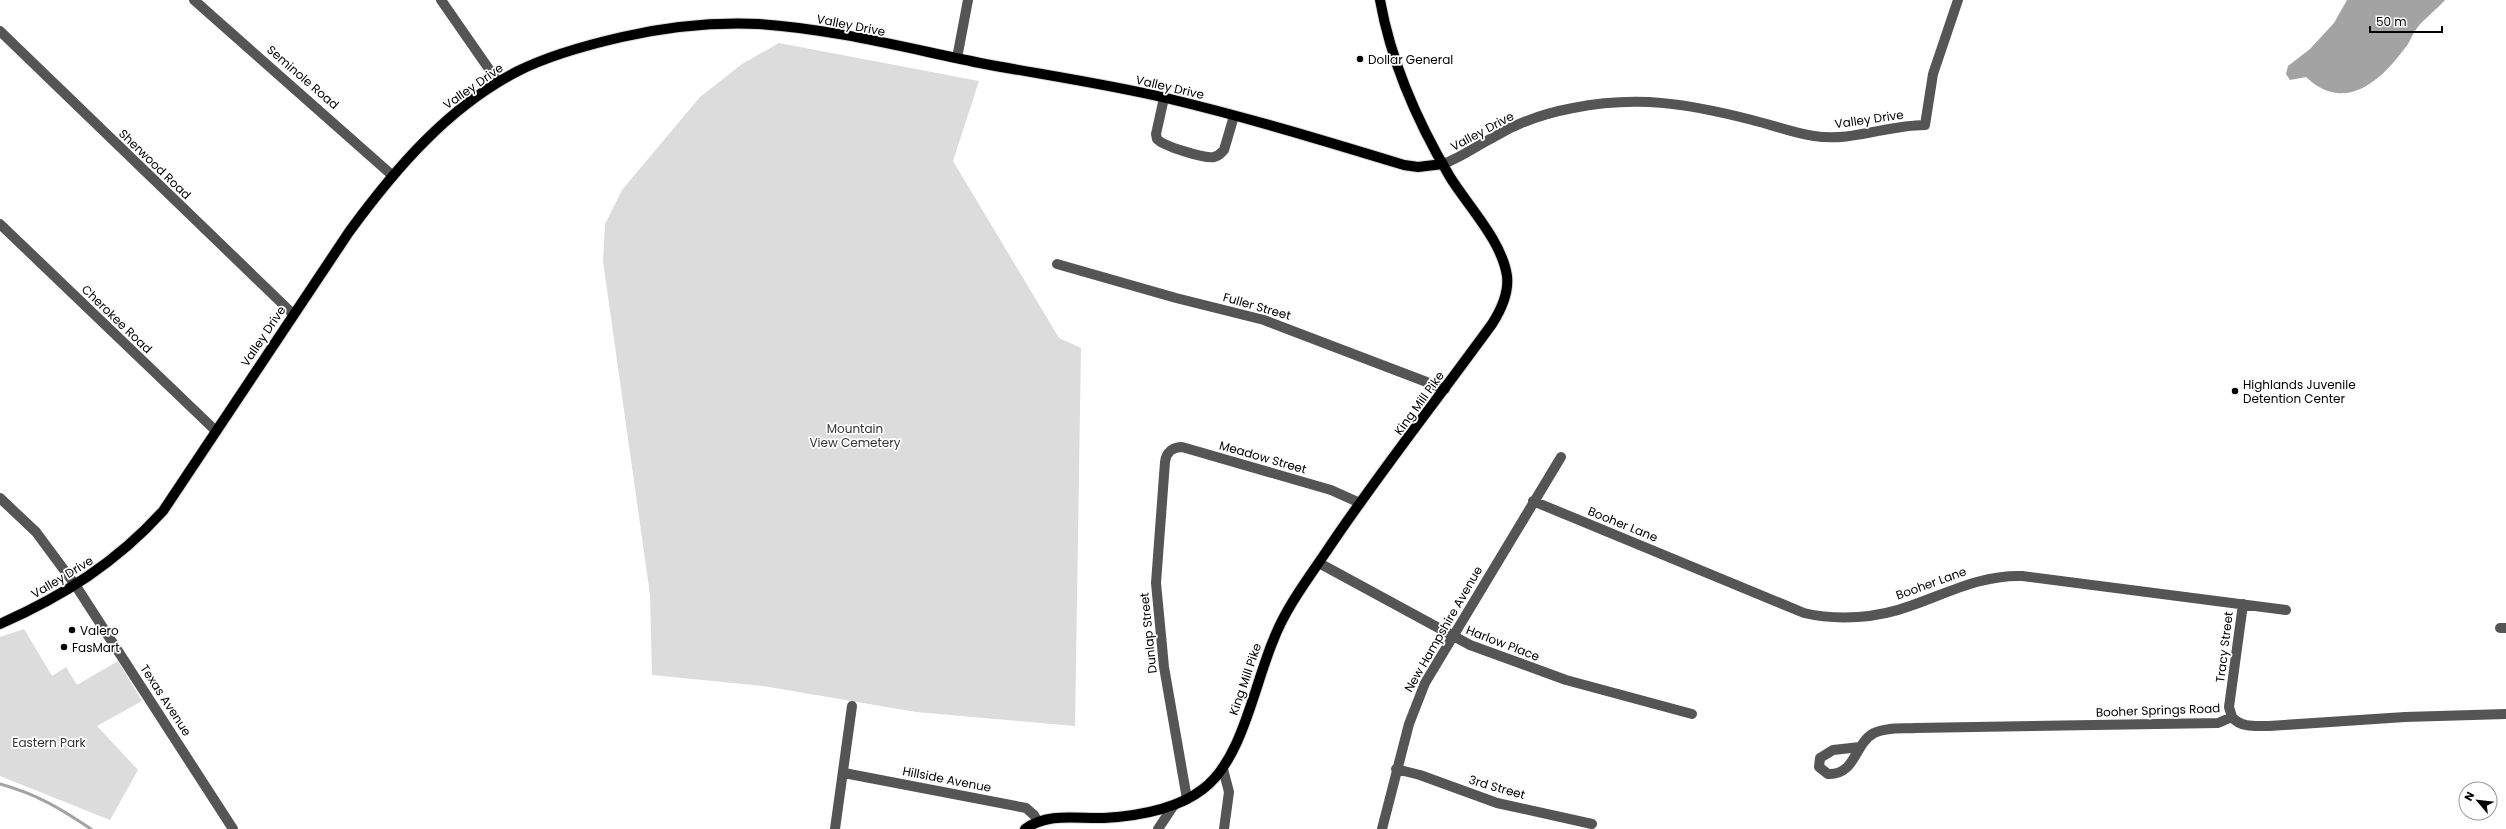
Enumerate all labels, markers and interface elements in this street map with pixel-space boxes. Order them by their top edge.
scale bar [2370,8,2442,34]
street label: Valley Drive [815,10,887,40]
text: 50 m [2376,13,2407,30]
street label: Seminole Road [263,41,343,113]
place label: Dollar General [1368,51,1453,68]
marker: Dollar General [1355,54,1365,64]
street label: Valley Drive [440,59,506,113]
street label: Valley Drive [1134,71,1206,103]
street label: Valley Drive [1833,106,1905,132]
street label: Valley Drive [1447,107,1517,155]
street label: Sherwood Road [115,125,195,203]
street label: Cherokee Road [78,281,156,357]
street label: Fuller Street [1221,288,1293,324]
street label: Valley Drive [236,302,290,370]
street label: King Mill Pike [1390,368,1448,438]
place label: Highlands Juvenile Detention Center [2243,376,2356,407]
marker: Highlands Juvenile Detention Center [2230,386,2240,396]
park label: Mountain View Cemetery [809,420,901,451]
street label: Meadow Street [1217,436,1309,478]
street label: Booher Lane [1586,502,1660,546]
street label: Valley Drive [28,552,96,602]
street label: Booher Lane [1893,562,1969,604]
street label: New Hampshire Avenue [1400,563,1486,695]
street label: Dunlap Street [1135,592,1161,674]
street label: Tracy Street [2211,610,2237,684]
street label: Harlow Place [1464,621,1542,665]
place label: Valero [80,622,119,639]
marker: Valero [67,625,77,635]
place label: FasMart [72,639,120,656]
street label: King Mill Pike [1225,641,1265,717]
marker: FasMart [59,642,69,652]
street label: Texas Avenue [136,661,196,739]
street label: Booher Springs Road [2095,699,2221,721]
park label: Eastern Park [12,734,87,751]
street label: Hillside Avenue [901,762,993,796]
street label: 3rd Street [1467,771,1527,803]
north arrow [2458,781,2498,821]
text: N [2460,789,2478,804]

